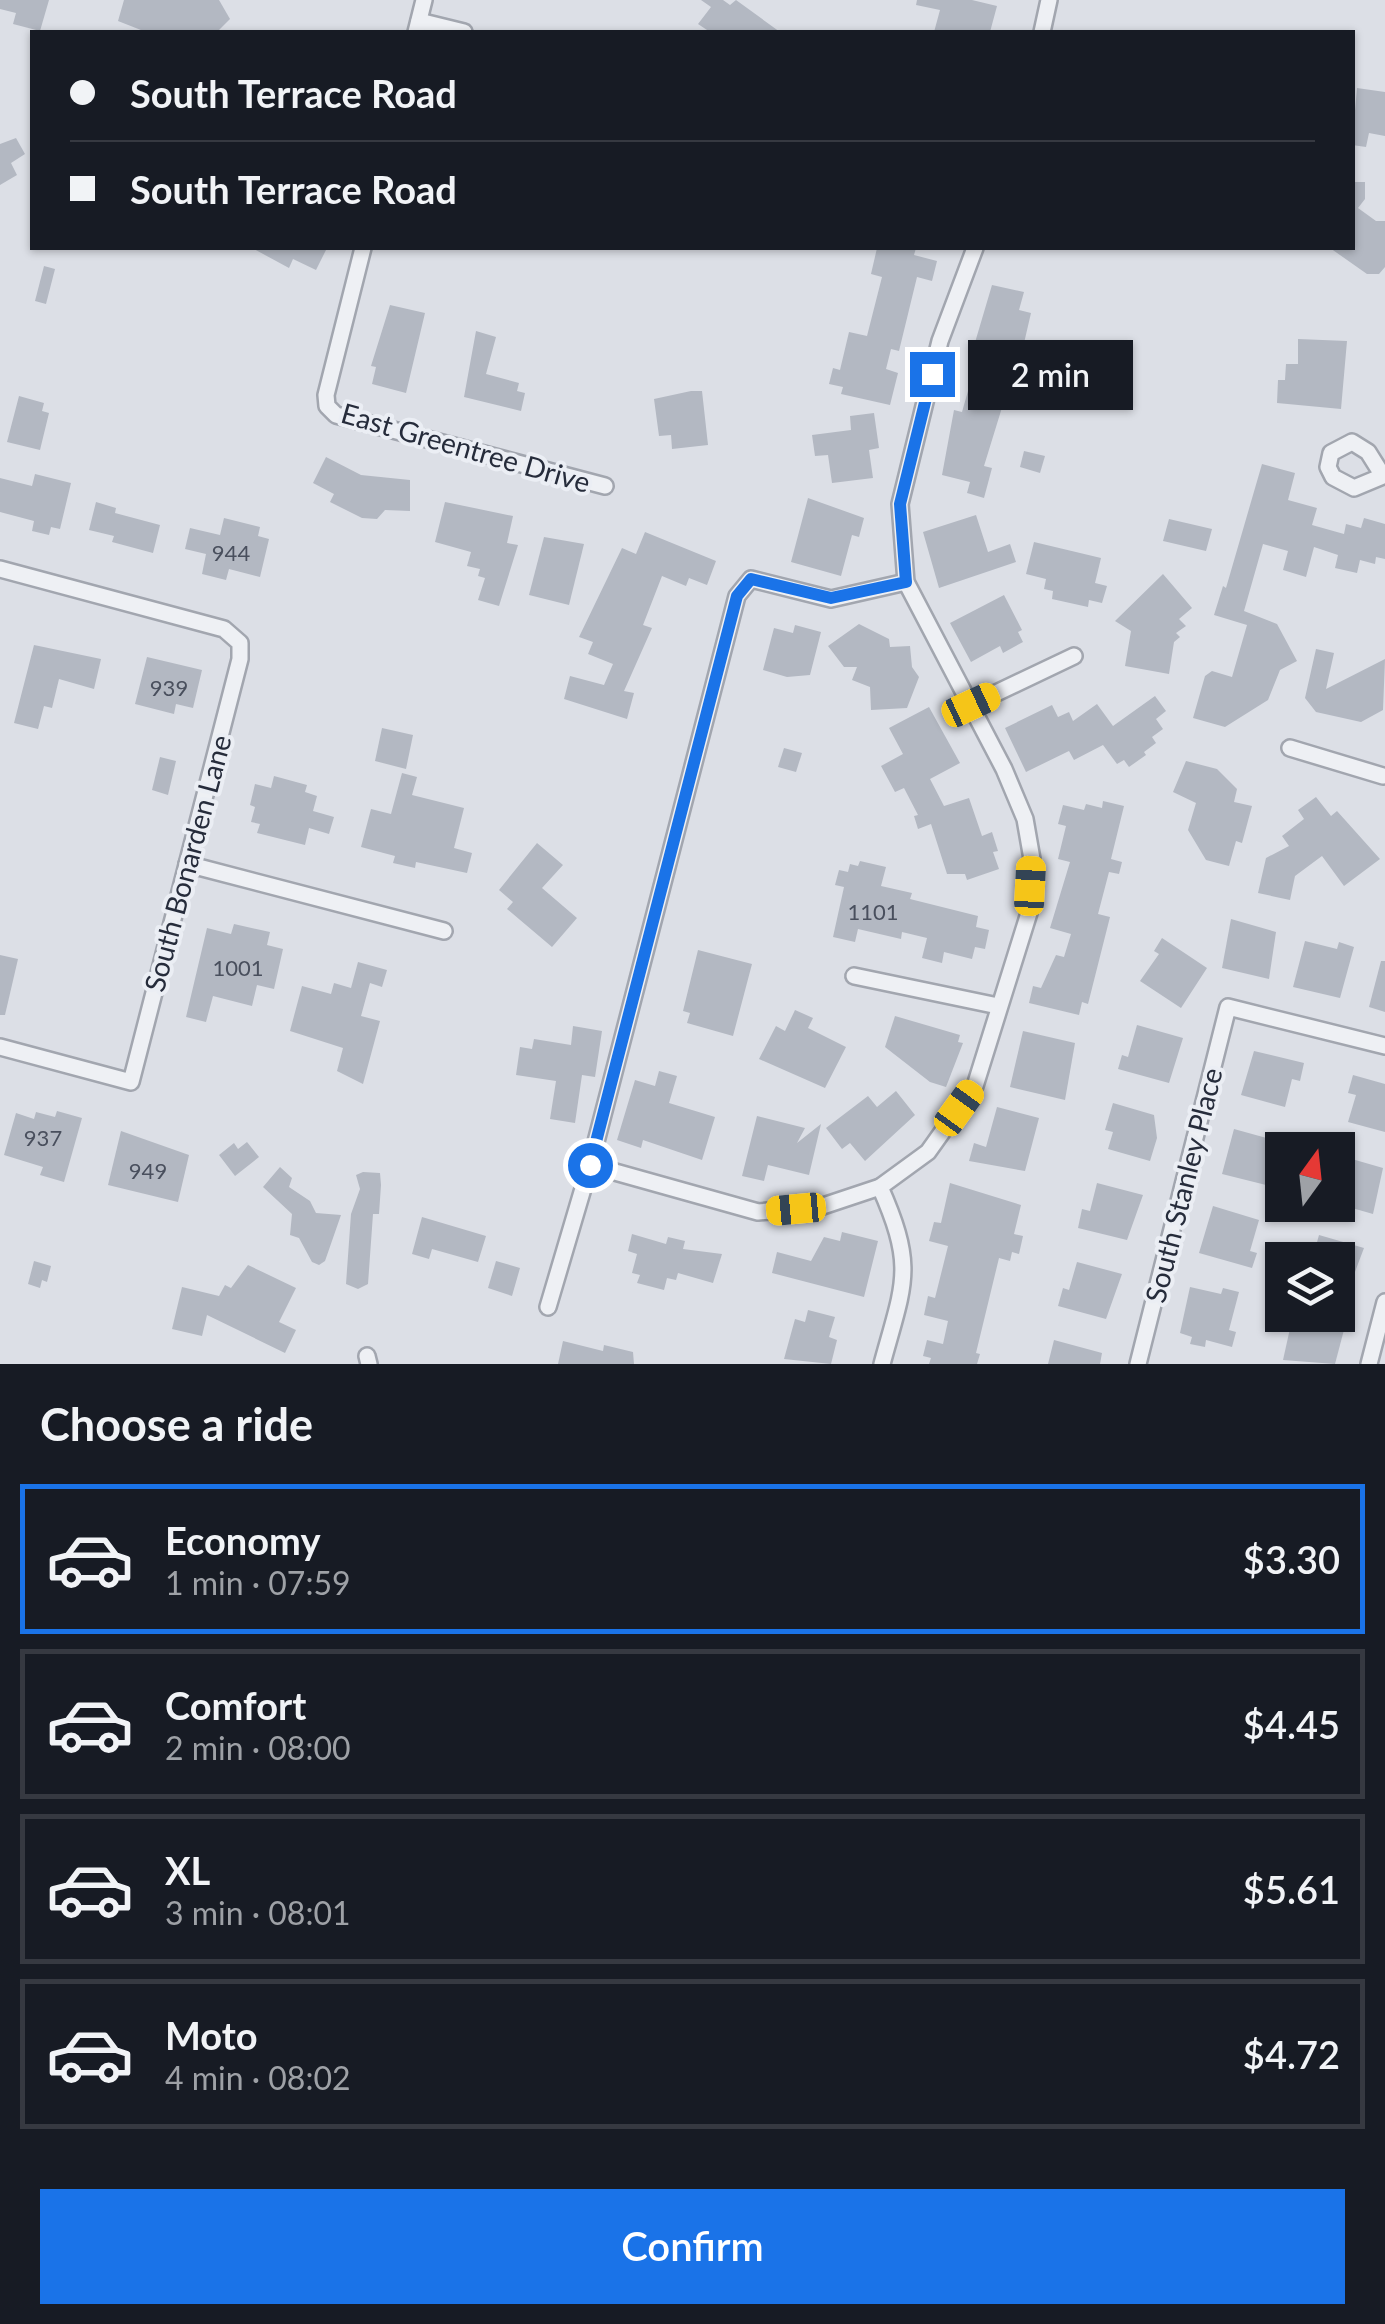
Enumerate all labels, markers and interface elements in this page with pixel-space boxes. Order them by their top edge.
text: South Terrace Road [130,70,457,116]
text: South Terrace Road [130,166,457,212]
callout: 2 min [967,339,1132,409]
route end [910,352,955,397]
text: 2 min [1011,355,1090,394]
street label: East Greentree Drive [338,395,594,499]
house number: 944 [212,539,250,566]
house number: 939 [150,674,188,701]
car [937,679,1005,731]
street label: South Bonarden Lane [136,731,238,995]
car [1013,855,1047,917]
house number: 1101 [847,898,899,925]
house number: 1001 [212,954,264,981]
street label: South Stanley Place [1137,1064,1229,1306]
car [929,1075,989,1141]
house number: 937 [24,1124,62,1151]
north arrow [1265,1132,1355,1222]
map controls [1265,1132,1355,1332]
route start [568,1143,613,1188]
house number: 949 [129,1157,167,1184]
car [765,1191,827,1227]
button: layers [1265,1242,1355,1332]
text: Choose a ride [40,1397,313,1451]
icon: car [45,1514,135,1604]
text: Economy [165,1517,320,1563]
text: $3.30 [1243,1536,1340,1582]
text: 1 min · 07:59 [165,1563,351,1602]
icon: car [45,1679,135,1769]
text: Comfort [165,1682,306,1728]
text: $4.45 [1243,1701,1340,1747]
text: 2 min · 08:00 [165,1728,351,1767]
icon: car [45,1844,135,1934]
text: XL [165,1847,210,1893]
text: $5.61 [1243,1866,1340,1912]
text: 3 min · 08:01 [165,1893,351,1932]
icon: car [45,2009,135,2099]
text: Moto [165,2012,258,2058]
text: $4.72 [1243,2031,1340,2077]
text: 4 min · 08:02 [165,2058,351,2097]
button: Confirm [40,2189,1345,2304]

